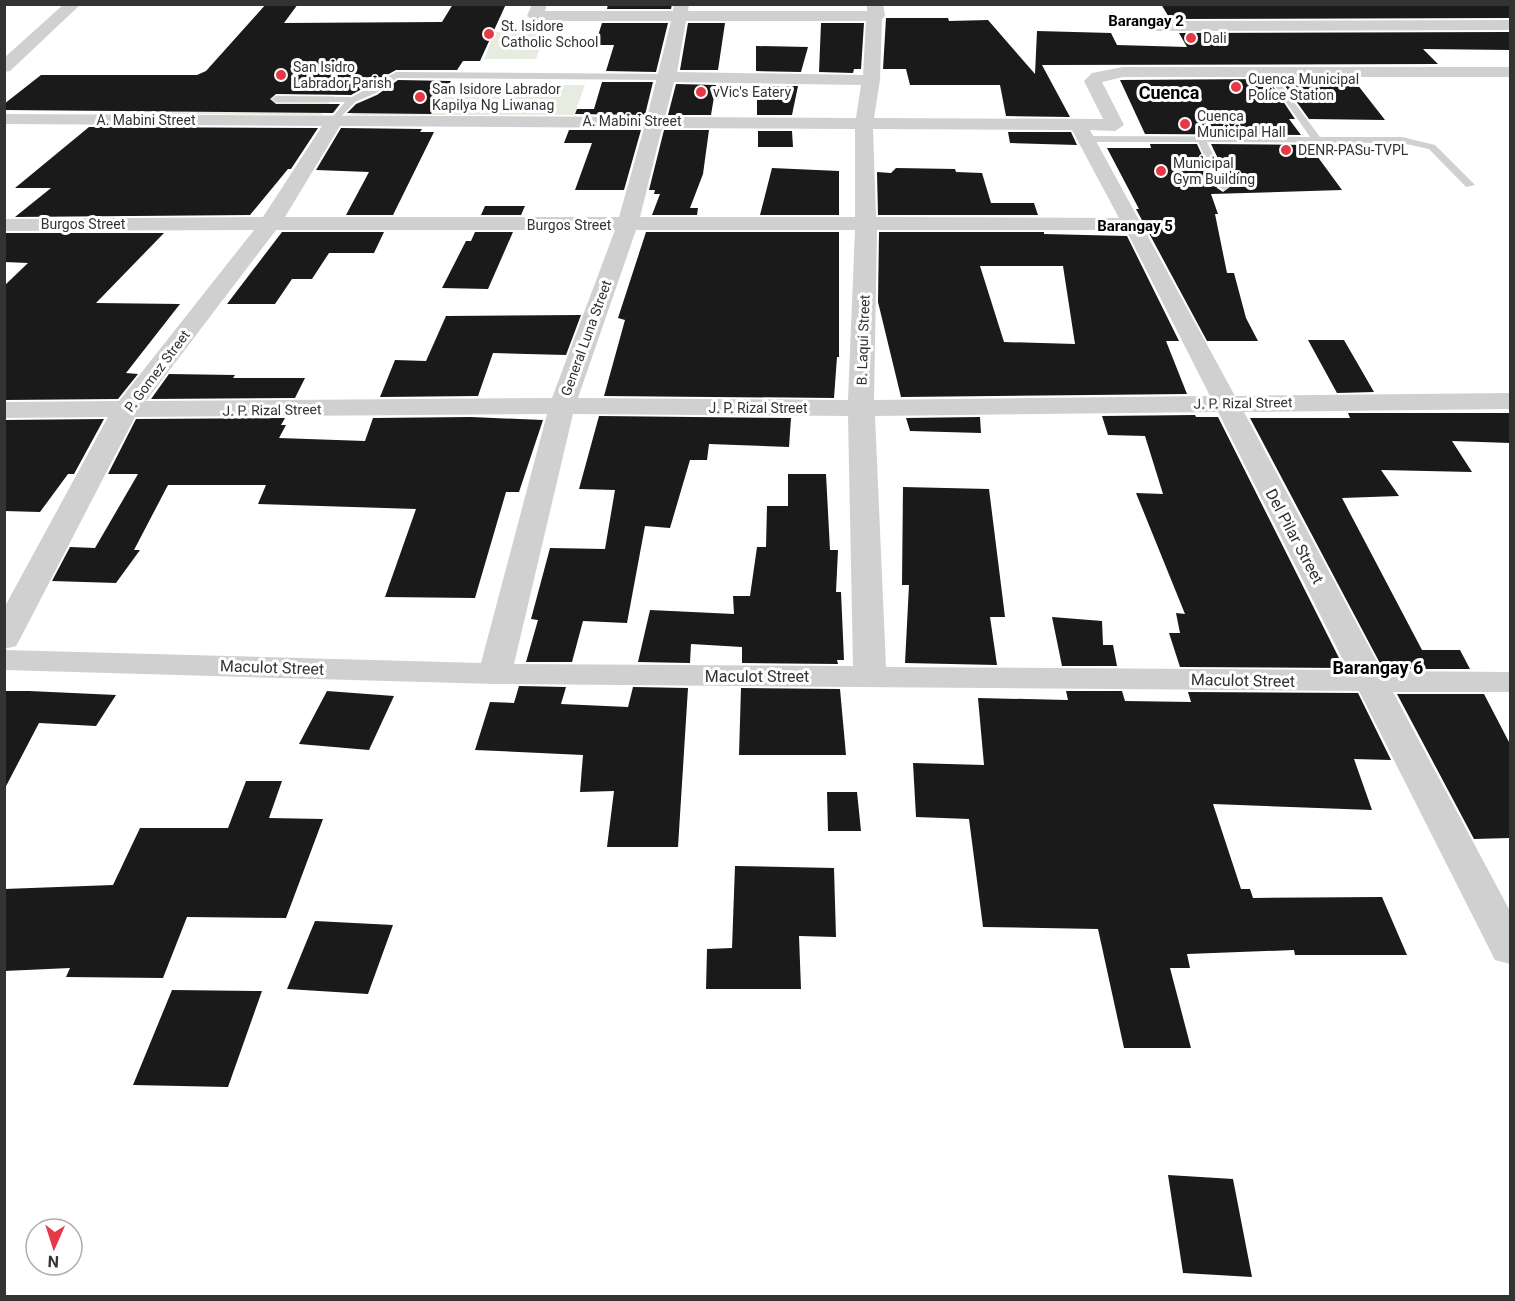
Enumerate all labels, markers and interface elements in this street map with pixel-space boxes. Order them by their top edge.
district label: Barangay 2 [1108,12,1184,30]
place label: St. Isidore Catholic School [501,18,598,50]
marker: St. Isidore Catholic School [482,27,496,41]
place label: Dali [1203,30,1227,46]
marker: Dali [1184,31,1198,45]
place label: San Isidro Labrador Parish [293,59,392,91]
marker: San Isidro Labrador Parish [274,68,288,82]
place label: Cuenca Municipal Police Station [1248,71,1359,103]
marker: Cuenca Municipal Police Station [1229,80,1243,94]
place label: San Isidore Labrador Kapilya Ng Liwanag [432,81,561,113]
district label: Cuenca [1139,82,1200,103]
place label: vVic's Eatery [713,84,791,100]
marker: vVic's Eatery [694,85,708,99]
marker: San Isidore Labrador Kapilya Ng Liwanag [413,90,427,104]
place label: Cuenca Municipal Hall [1197,108,1286,140]
street label: A. Mabini Street [97,112,196,128]
street label: A. Mabini Street [583,113,682,129]
marker: Cuenca Municipal Hall [1178,117,1192,131]
place label: DENR-PASu-TVPL [1298,142,1409,158]
marker: DENR-PASu-TVPL [1279,143,1293,157]
place label: Municipal Gym Building [1173,155,1255,187]
marker: Municipal Gym Building [1154,164,1168,178]
street label: Burgos Street [41,216,126,232]
street label: Burgos Street [527,217,612,233]
district label: Barangay 5 [1097,217,1173,235]
street label: General Luna Street [558,278,614,398]
street label: B. Laqui Street [853,294,873,386]
street label: P. Gomez Street [121,327,193,415]
street label: J. P. Rizal Street [1193,394,1293,412]
street label: J. P. Rizal Street [708,400,808,416]
street label: J. P. Rizal Street [222,401,322,419]
street label: Del Pilar Street [1262,485,1328,587]
street label: Maculot Street [220,656,324,679]
district label: Barangay 6 [1333,657,1423,678]
street label: Maculot Street [705,667,809,686]
street label: Maculot Street [1191,670,1295,691]
north arrow [24,1217,84,1277]
text: N [47,1252,59,1271]

